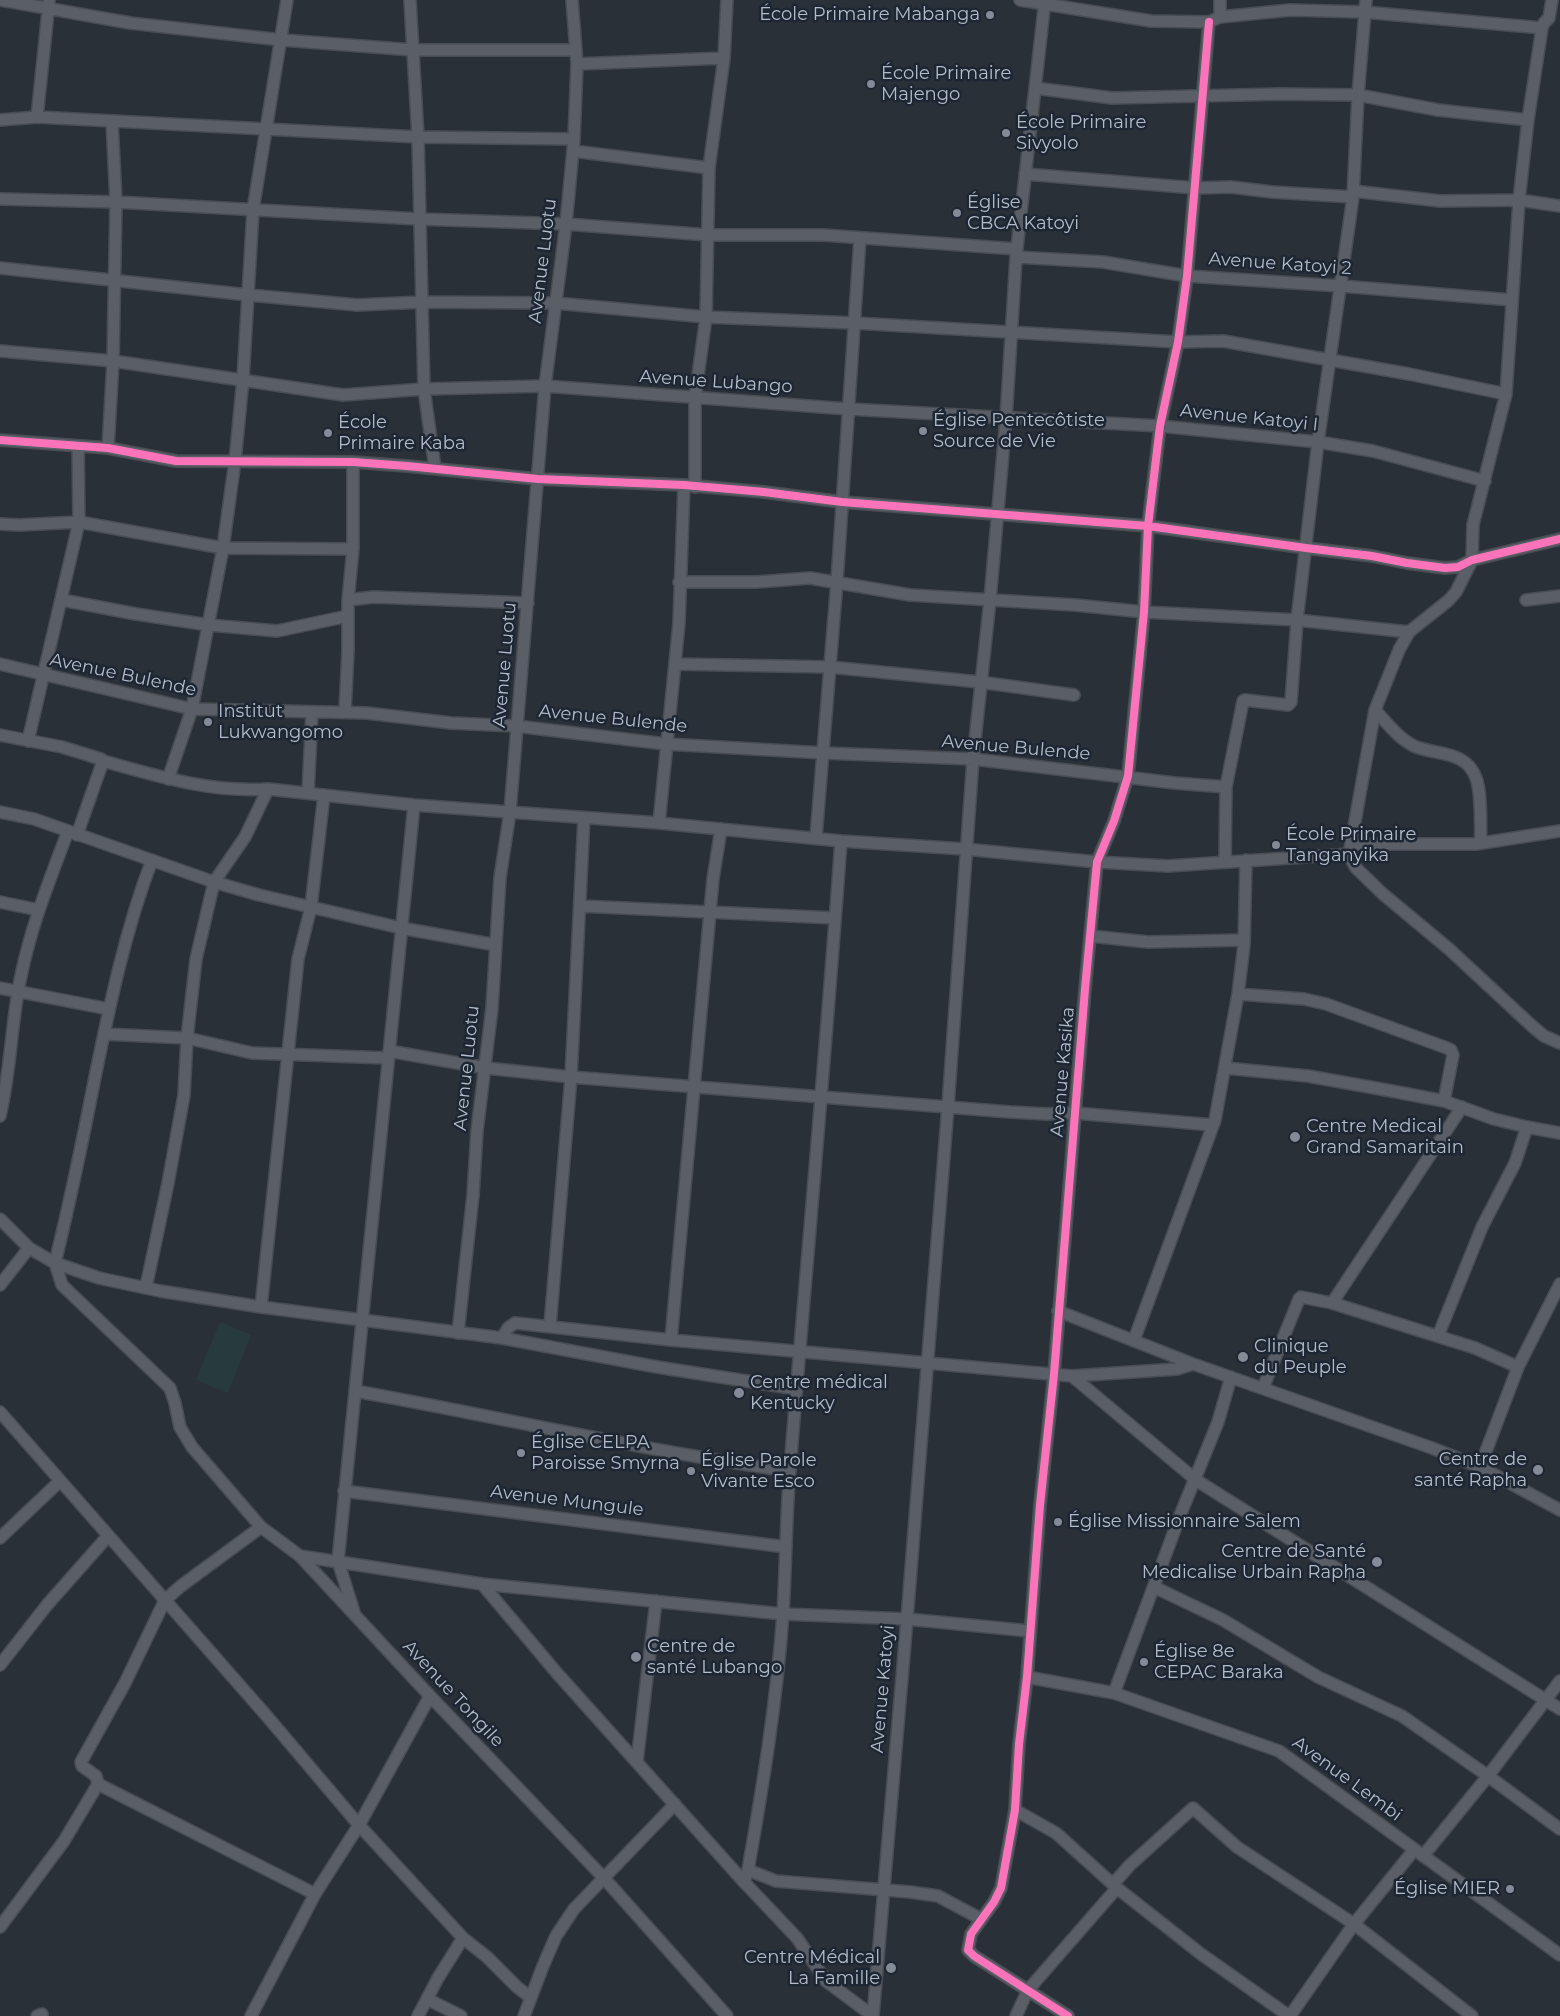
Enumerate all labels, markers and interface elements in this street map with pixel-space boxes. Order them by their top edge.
place label: École Primaire Mabanga [759,4,980,26]
marker: École Primaire Mabanga [984,9,996,21]
place label: École Primaire Majengo [881,63,1011,106]
marker: École Primaire Majengo [865,78,877,90]
place label: École Primaire Sivyolo [1016,112,1146,154]
marker: École Primaire Sivyolo [1000,127,1012,139]
place label: Église CBCA Katoyi [967,192,1079,234]
street label: Avenue Luotu [525,197,561,325]
marker: Église CBCA Katoyi [951,207,963,219]
street label: Avenue Katoyi 2 [1208,248,1352,280]
street label: Avenue Lubango [639,366,793,398]
street label: Avenue Katoyi I [1179,400,1319,436]
place label: Église Pentecôtiste Source de Vie [933,410,1105,452]
place label: École Primaire Kaba [338,412,466,454]
marker: Église Pentecôtiste Source de Vie [917,425,929,437]
marker: École Primaire Kaba [322,427,334,439]
street label: Avenue Luotu [489,601,521,729]
street label: Avenue Bulende [48,649,198,701]
street label: Avenue Bulende [538,700,688,738]
place label: Institut Lukwangomo [218,701,343,744]
marker: Institut Lukwangomo [202,716,214,728]
street label: Avenue Bulende [941,731,1091,765]
place label: École Primaire Tanganyika [1286,824,1416,866]
marker: École Primaire Tanganyika [1270,839,1282,851]
street label: Avenue Luotu [450,1004,484,1132]
street label: Avenue Kasika [1047,1006,1079,1138]
place label: Centre Medical Grand Samaritain [1306,1116,1464,1158]
marker: Centre Medical Grand Samaritain [1288,1130,1302,1144]
place label: Clinique du Peuple [1254,1336,1347,1378]
marker: Clinique du Peuple [1236,1350,1250,1364]
place label: Centre médical Kentucky [750,1372,888,1415]
marker: Centre médical Kentucky [732,1386,746,1400]
place label: Église CELPA Paroisse Smyrna [531,1432,680,1475]
marker: Église CELPA Paroisse Smyrna [515,1447,527,1459]
place label: Centre de santé Rapha [1414,1449,1527,1492]
place label: Église Parole Vivante Esco [701,1450,817,1492]
marker: Centre de santé Rapha [1531,1463,1545,1477]
marker: Église Parole Vivante Esco [685,1465,697,1477]
street label: Avenue Mungule [489,1481,645,1521]
place label: Église Missionnaire Salem [1068,1511,1301,1533]
marker: Église Missionnaire Salem [1052,1516,1064,1528]
place label: Centre de Santé Medicalise Urbain Rapha [1142,1541,1366,1584]
marker: Centre de Santé Medicalise Urbain Rapha [1370,1555,1384,1569]
street label: Avenue Katoyi [867,1624,899,1754]
street label: Avenue Tongile [398,1636,508,1752]
place label: Centre de santé Lubango [647,1636,782,1678]
place label: Église 8e CEPAC Baraka [1154,1641,1284,1684]
marker: Centre de santé Lubango [629,1650,643,1664]
marker: Église 8e CEPAC Baraka [1138,1656,1150,1668]
street label: Avenue Lembi [1288,1732,1406,1826]
place label: Église MIER [1394,1878,1500,1900]
marker: Église MIER [1504,1883,1516,1895]
place label: Centre Médical La Famille [744,1947,880,1990]
marker: Centre Médical La Famille [884,1961,898,1975]

